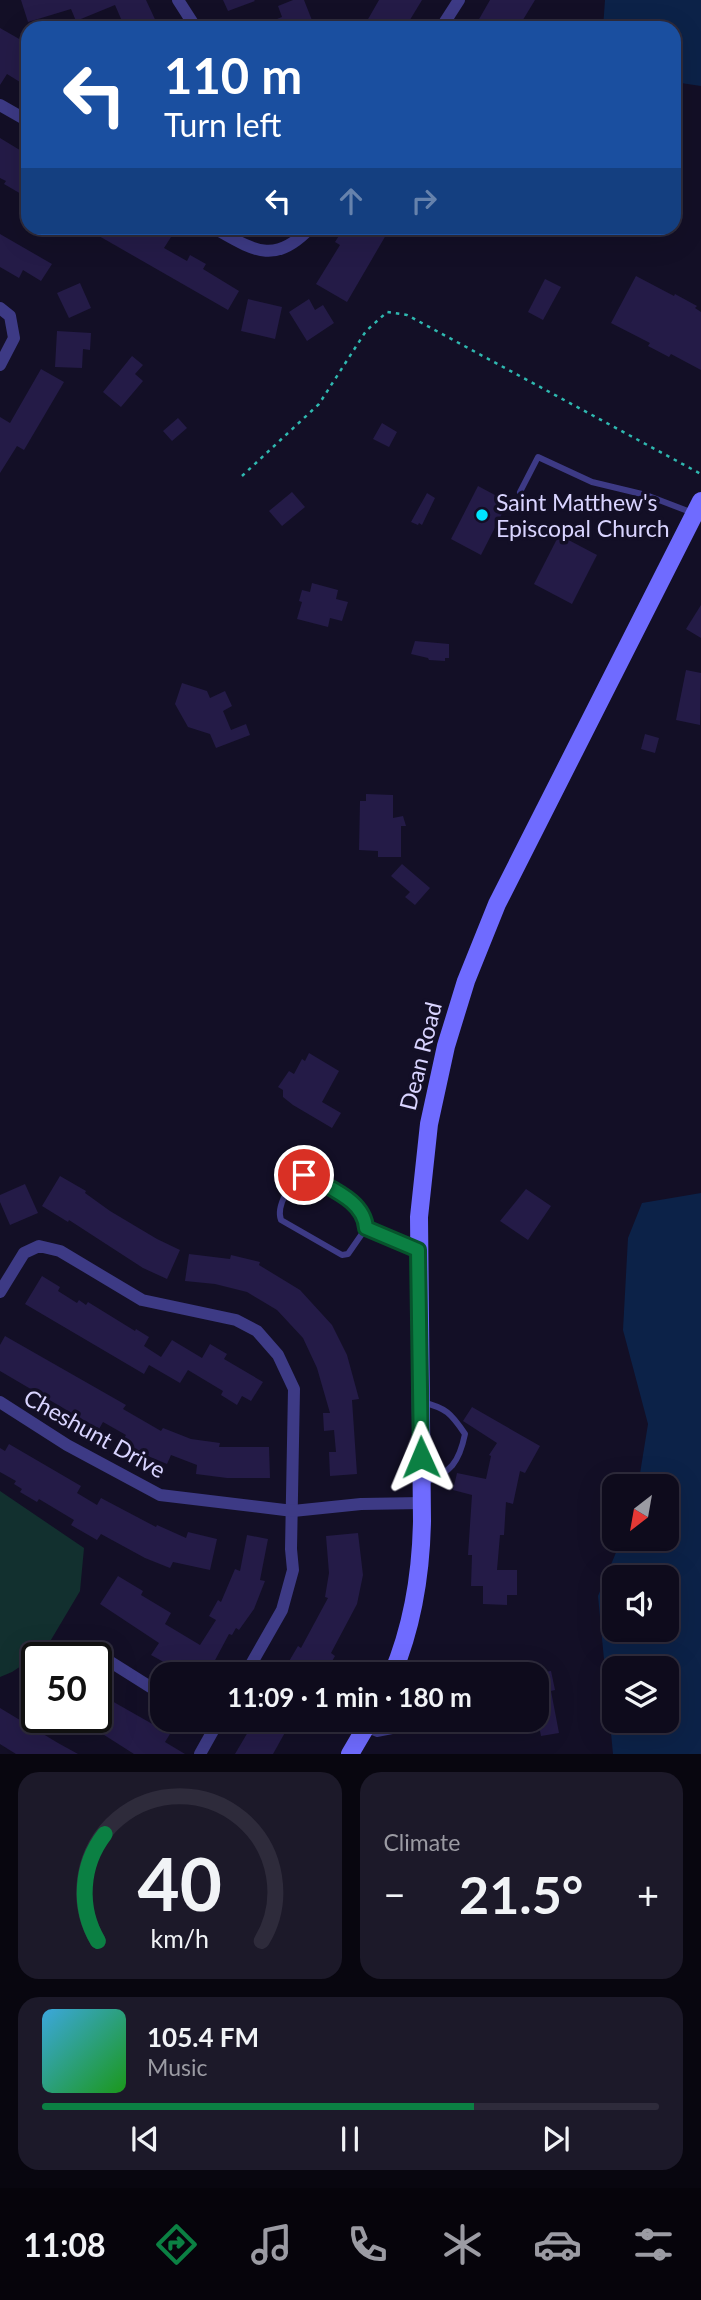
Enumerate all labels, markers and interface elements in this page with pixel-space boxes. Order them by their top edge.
text: 110 m [164,46,302,104]
icon: left [49,49,140,140]
text: Turn left [164,105,281,144]
icon: left [259,182,297,220]
icon: ahead [332,182,370,220]
icon: right [405,182,443,220]
place label: Saint Matthew's Episcopal Church [496,488,670,542]
marker: Saint Matthew's Episcopal Church [474,507,490,523]
street label: Dean Road [393,999,447,1113]
pin [274,1145,334,1205]
icon: arrive [285,1156,323,1194]
street label: Cheshunt Drive [19,1383,171,1483]
position arrow [384,1420,458,1494]
north arrow [602,1474,679,1550]
map controls [602,1474,679,1733]
button: sound [602,1565,679,1642]
speed limit sign: 50 [21,1642,112,1733]
button: layers [602,1656,679,1733]
text: 11:09 · 1 min · 180 m [227,1681,472,1713]
text: Climate [384,1828,460,1856]
text: 40 [138,1840,222,1928]
text: 21.5° [459,1863,583,1925]
text: − [384,1871,406,1917]
text: + [637,1871,659,1917]
text: km/h [150,1923,209,1953]
text: 105.4 FM [147,2021,259,2053]
text: Music [147,2053,207,2081]
icon: previous [126,2120,164,2158]
icon: pause [331,2120,369,2158]
icon: next [537,2120,575,2158]
icon: directions [152,2220,201,2269]
icon: music [247,2220,296,2269]
icon: phone [343,2220,392,2269]
icon: climate [438,2220,487,2269]
icon: car [533,2220,582,2269]
icon: filters [629,2220,678,2269]
text: 11:08 [23,2225,106,2264]

